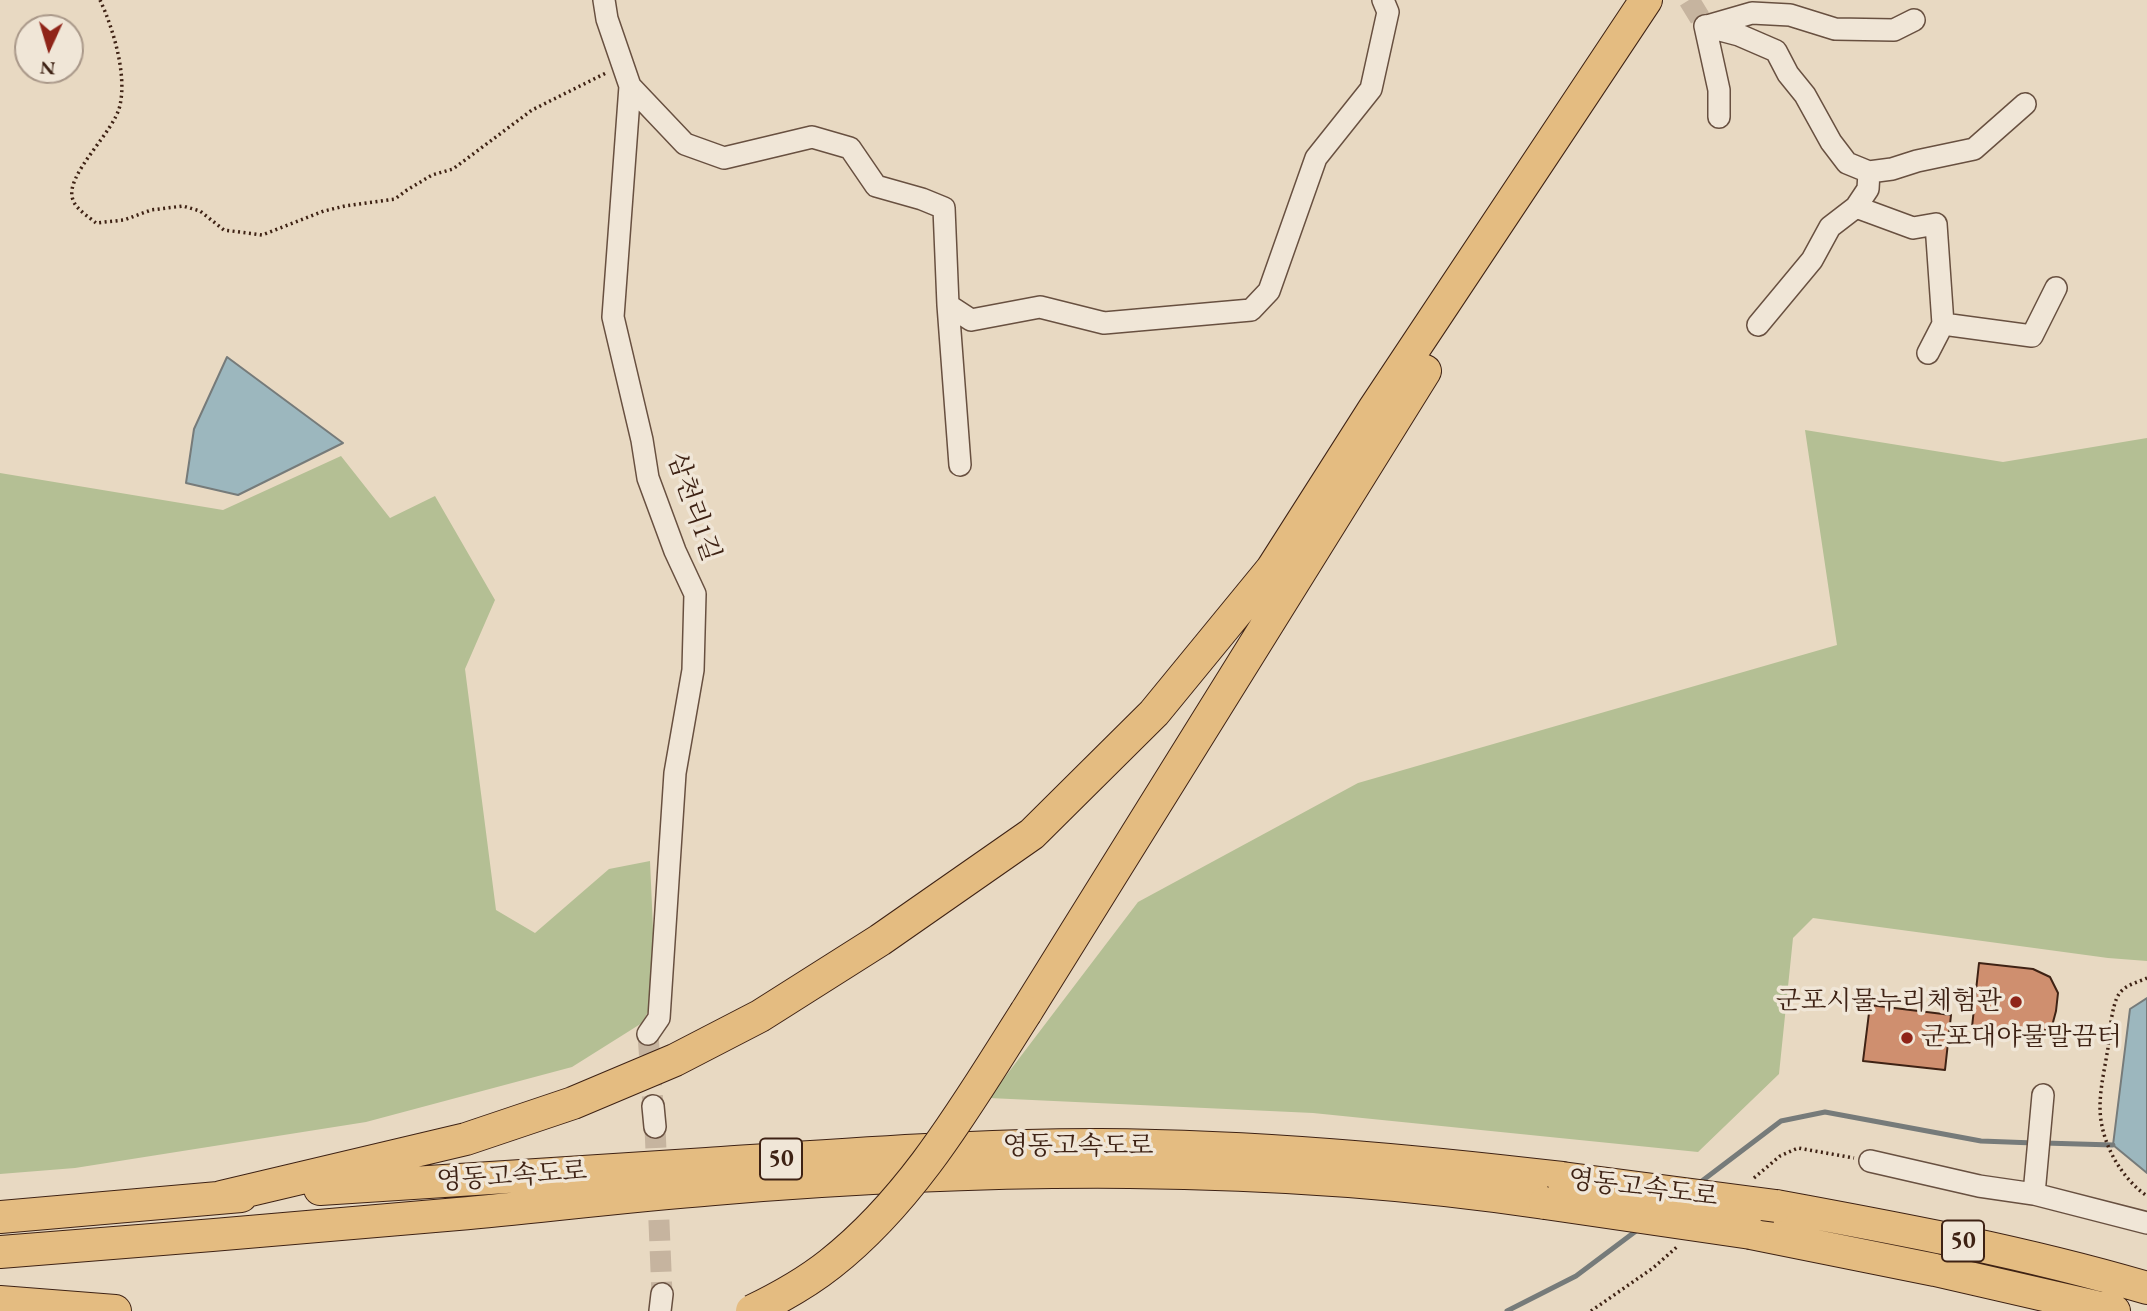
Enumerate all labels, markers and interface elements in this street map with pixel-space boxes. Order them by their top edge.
north arrow [14,14,84,84]
text: N [39,55,56,81]
street label: 삼천리1길 [660,449,726,565]
place label: 군포시물누리체험관 [1776,986,2002,1018]
marker: 군포시물누리체험관 [2008,994,2024,1010]
place label: 군포대야물말끔터 [1921,1022,2122,1054]
marker: 군포대야물말끔터 [1899,1030,1915,1046]
street label: 영동고속도로 [1003,1131,1153,1163]
road number: 50 [760,1139,802,1180]
street label: 영동고속도로 [436,1156,588,1198]
street label: 영동고속도로 [1566,1164,1720,1214]
road number: 50 [1942,1220,1984,1261]

